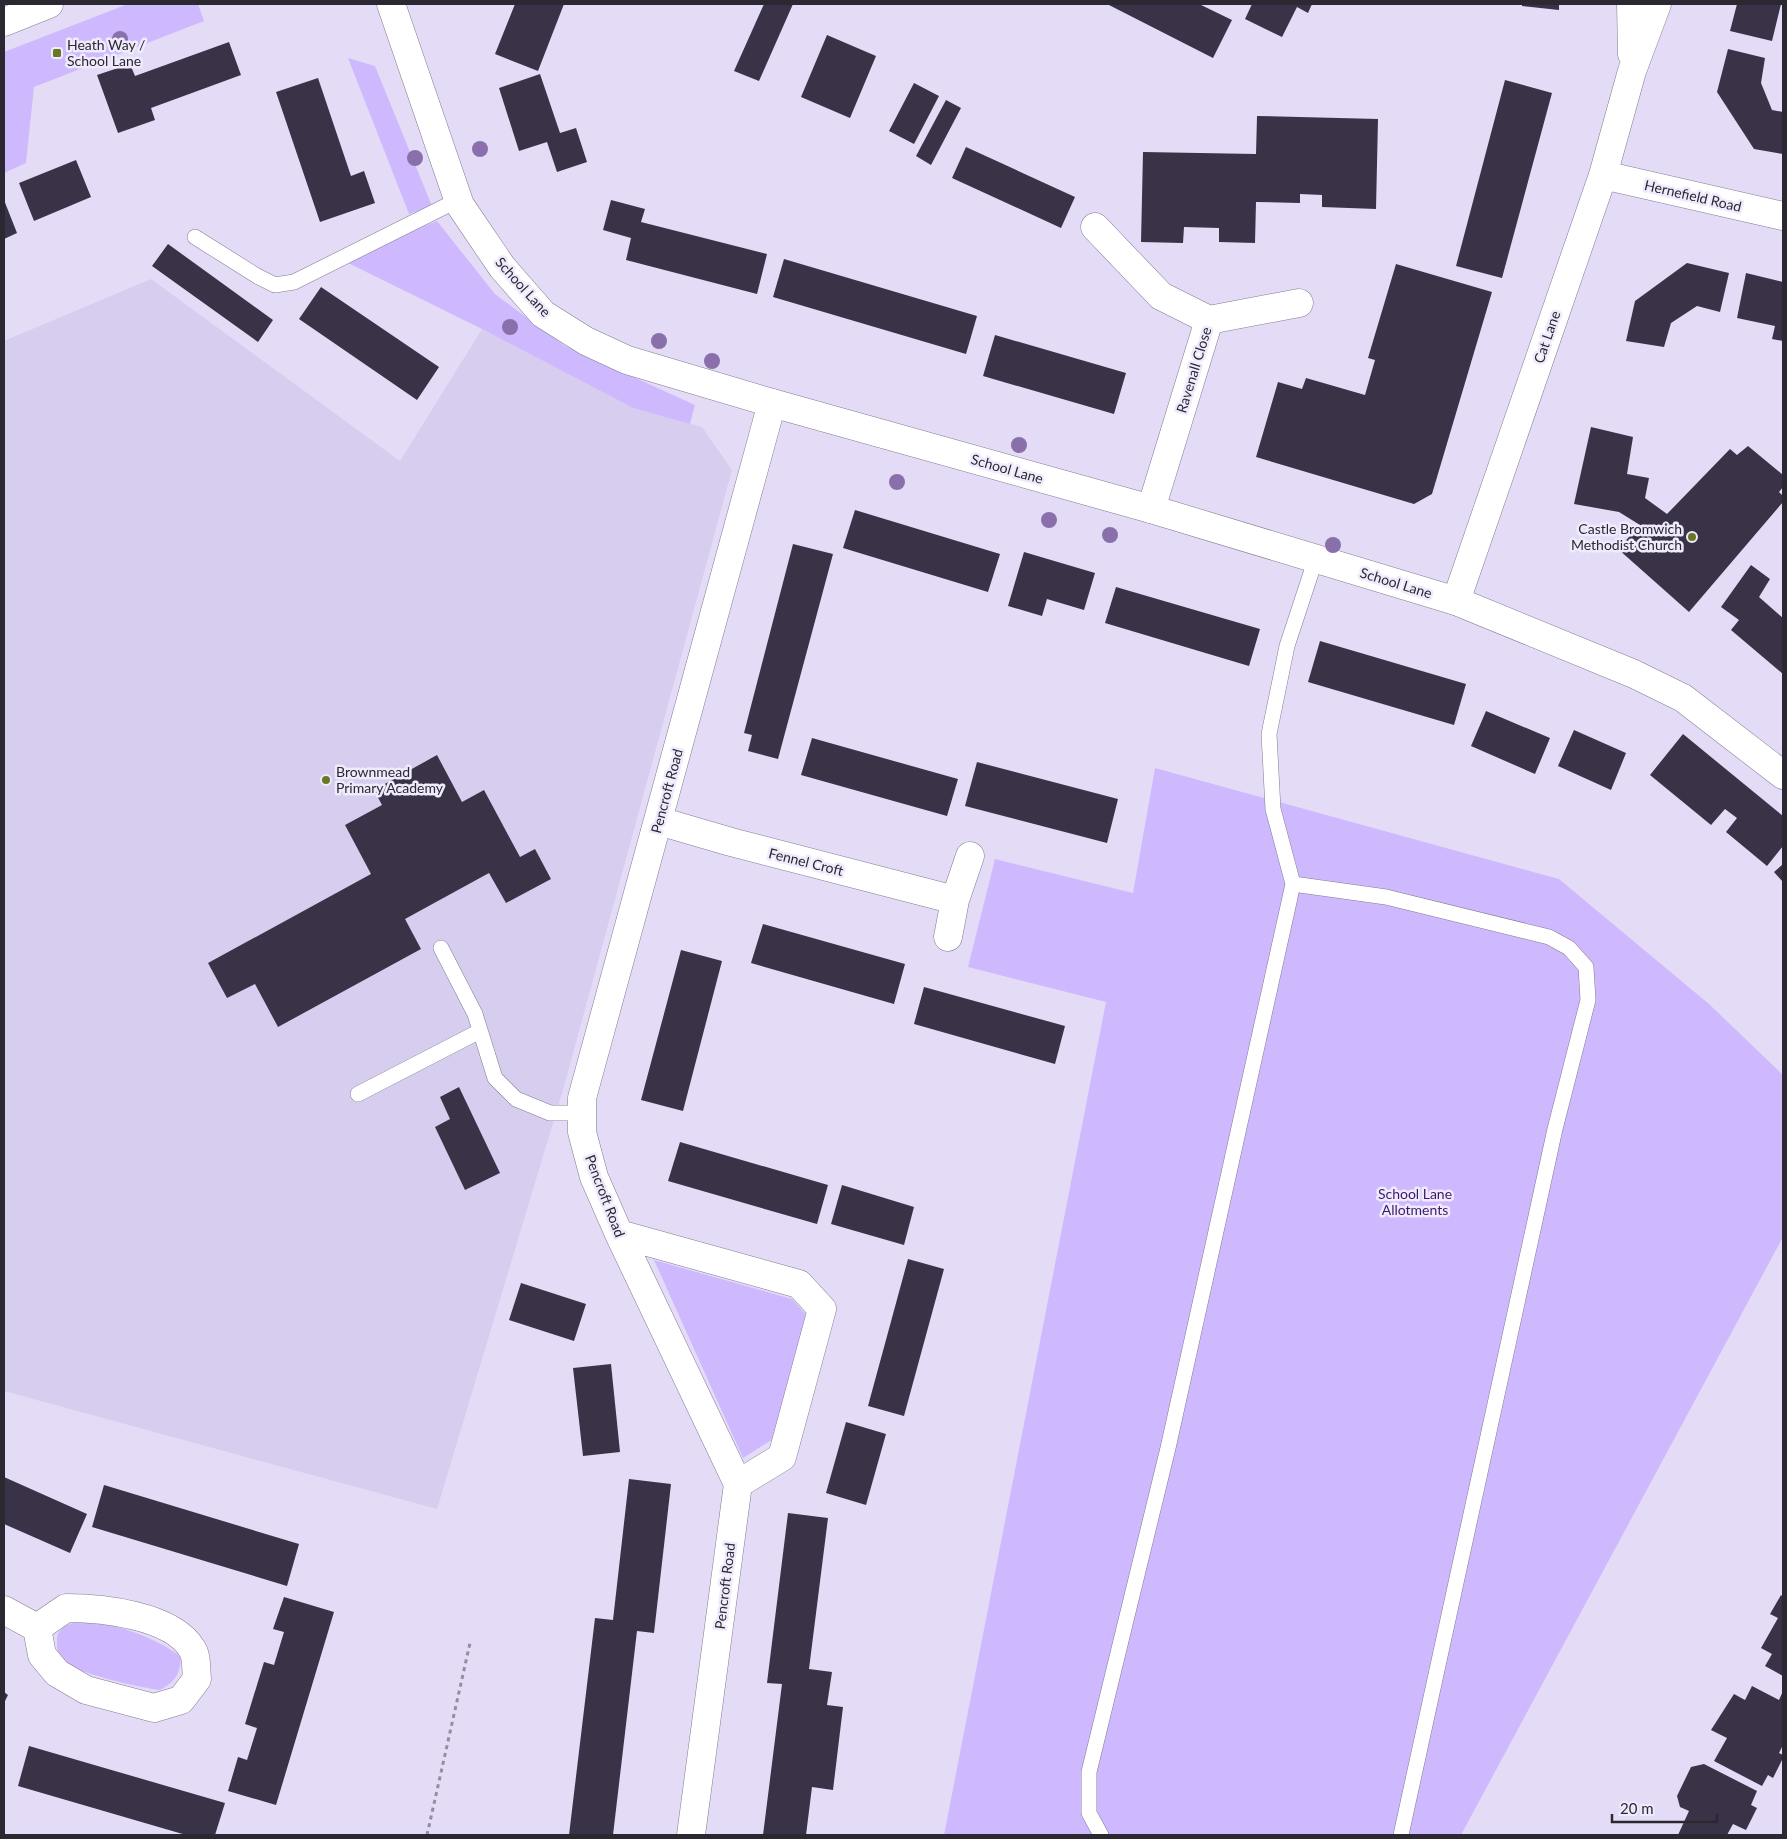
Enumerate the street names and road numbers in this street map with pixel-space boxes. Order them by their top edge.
street label: Hernefield Road [1643,176,1743,215]
street label: School Lane [492,253,555,320]
street label: Cat Lane [1530,308,1563,365]
street label: Ravenall Close [1172,325,1215,415]
street label: School Lane [969,450,1045,487]
street label: School Lane [1358,564,1434,601]
street label: Pencroft Road [647,747,686,835]
street label: Fennel Croft [767,844,845,879]
street label: Pencroft Road [582,1152,629,1239]
street label: Pencroft Road [711,1542,738,1630]

